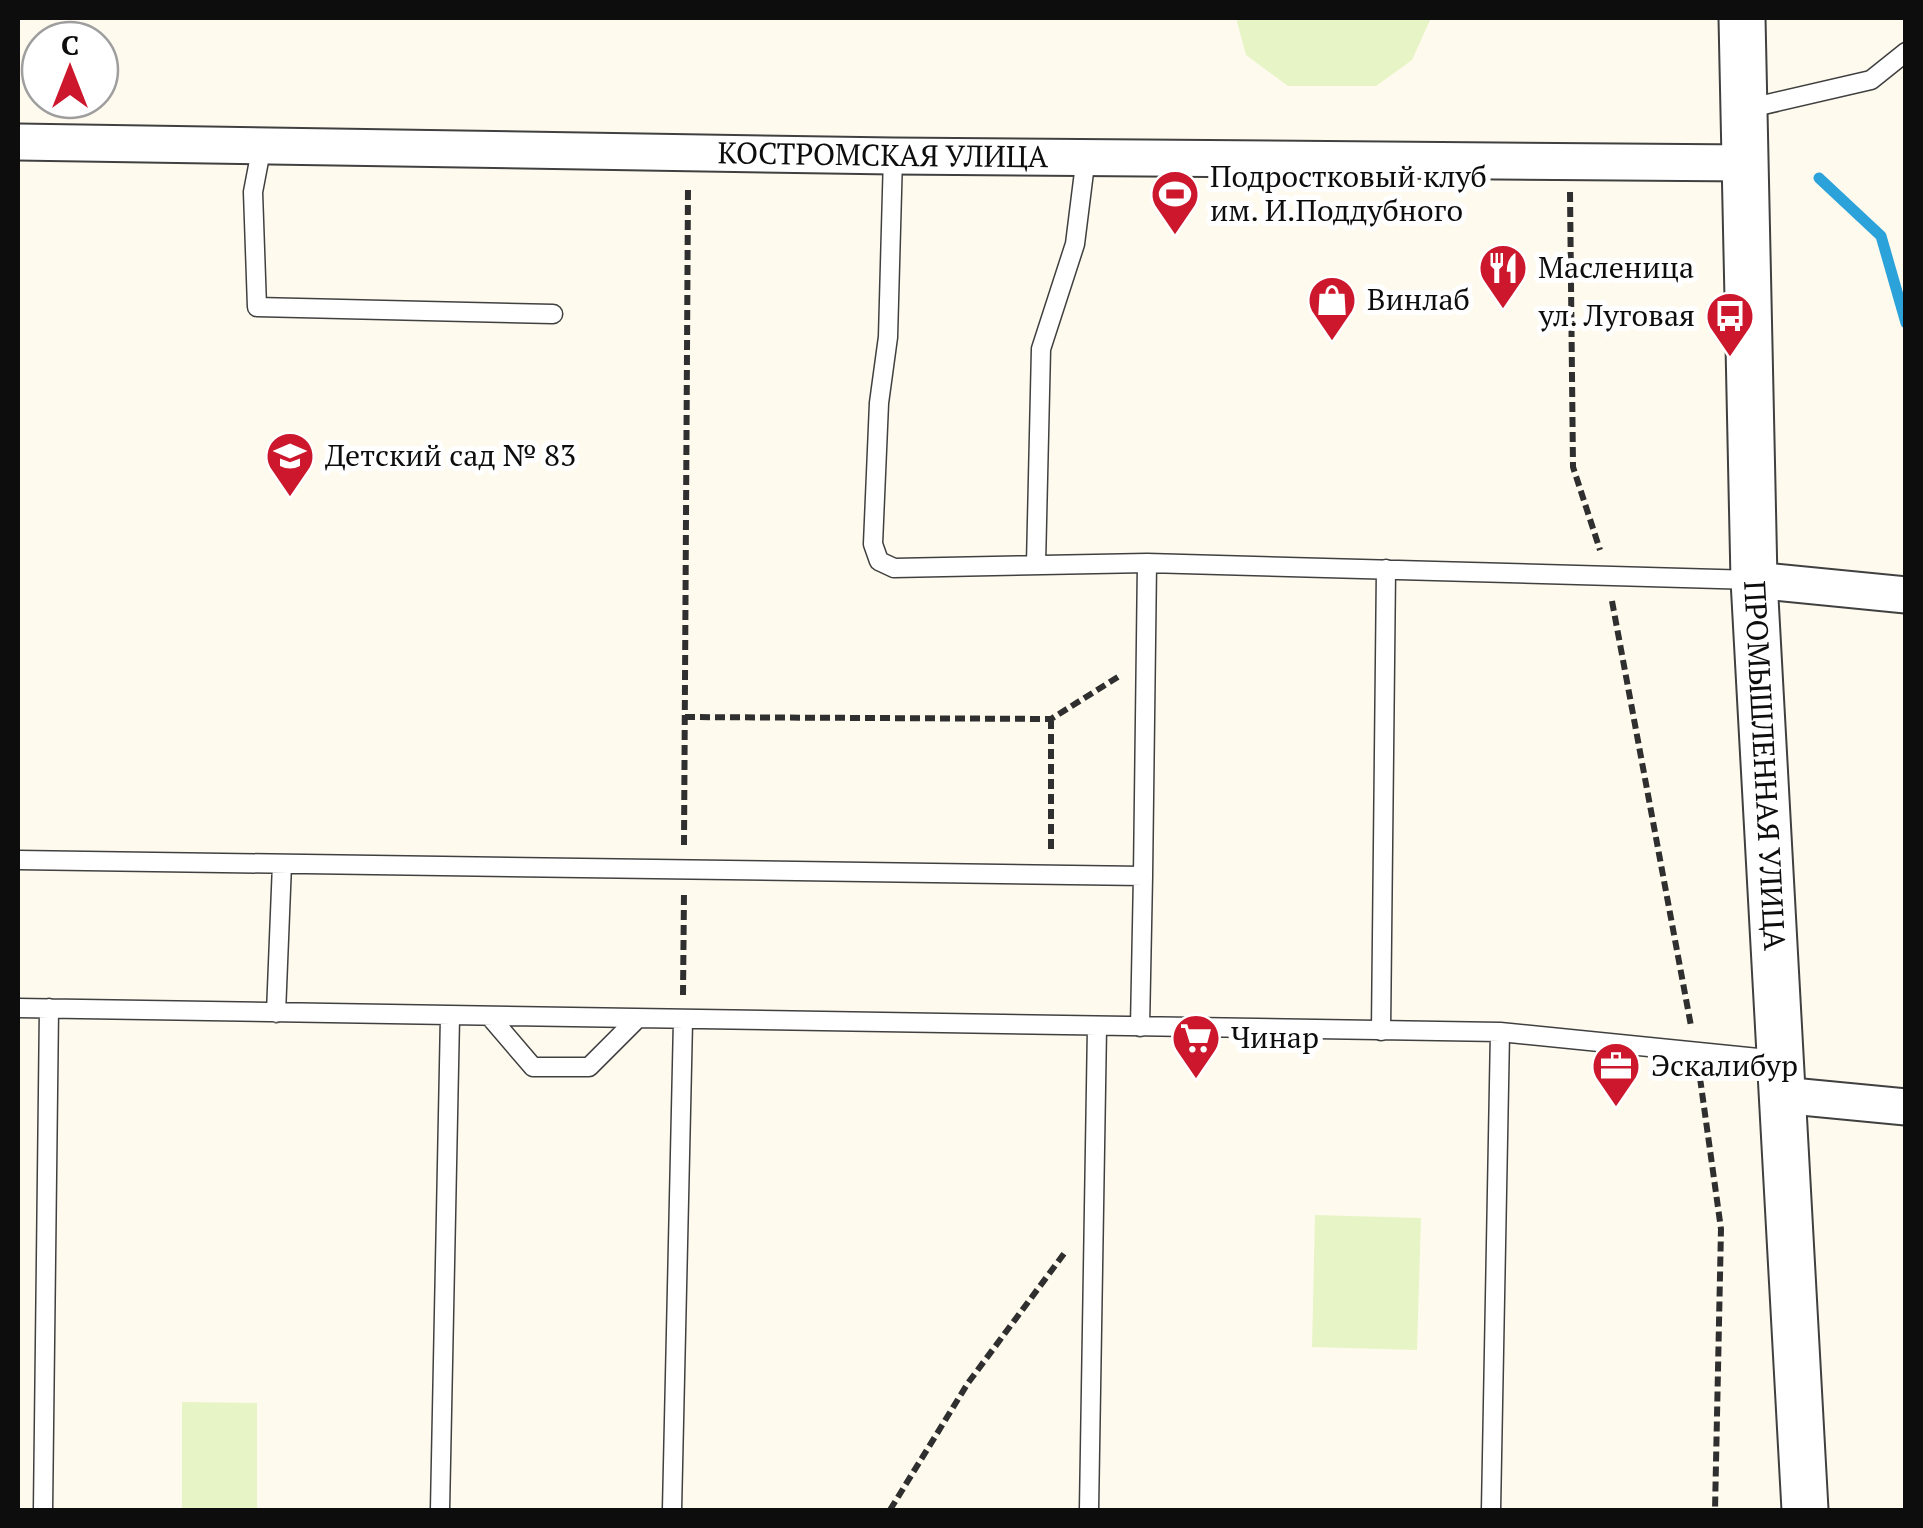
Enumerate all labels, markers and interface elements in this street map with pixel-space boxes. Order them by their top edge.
north arrow [20,20,120,120]
text: С [61,26,79,63]
street label: КОСТРОМСКАЯ УЛИЦА [717,132,1049,176]
place label: Подростковый клуб им. И.Поддубного [1210,156,1487,230]
sports icon: Подростковый клуб им. И.Поддубного [1149,168,1201,236]
restaurant icon: Масленица [1477,242,1529,310]
place label: Масленица [1538,247,1694,287]
shop icon: Винлаб [1306,274,1358,342]
place label: Винлаб [1367,279,1470,319]
bus stop icon: ул. Луговая [1704,290,1756,358]
place label: ул. Луговая [1538,295,1695,335]
school or university icon: Детский сад № 83 [264,430,316,498]
place label: Детский сад № 83 [325,435,576,475]
street label: ПРОМЫШЛЕННАЯ УЛИЦА [1735,580,1795,952]
supermarket icon: Чинар [1170,1012,1222,1080]
place label: Чинар [1231,1017,1319,1057]
office icon: Эскалибур [1590,1040,1642,1108]
place label: Эскалибур [1651,1045,1798,1085]

